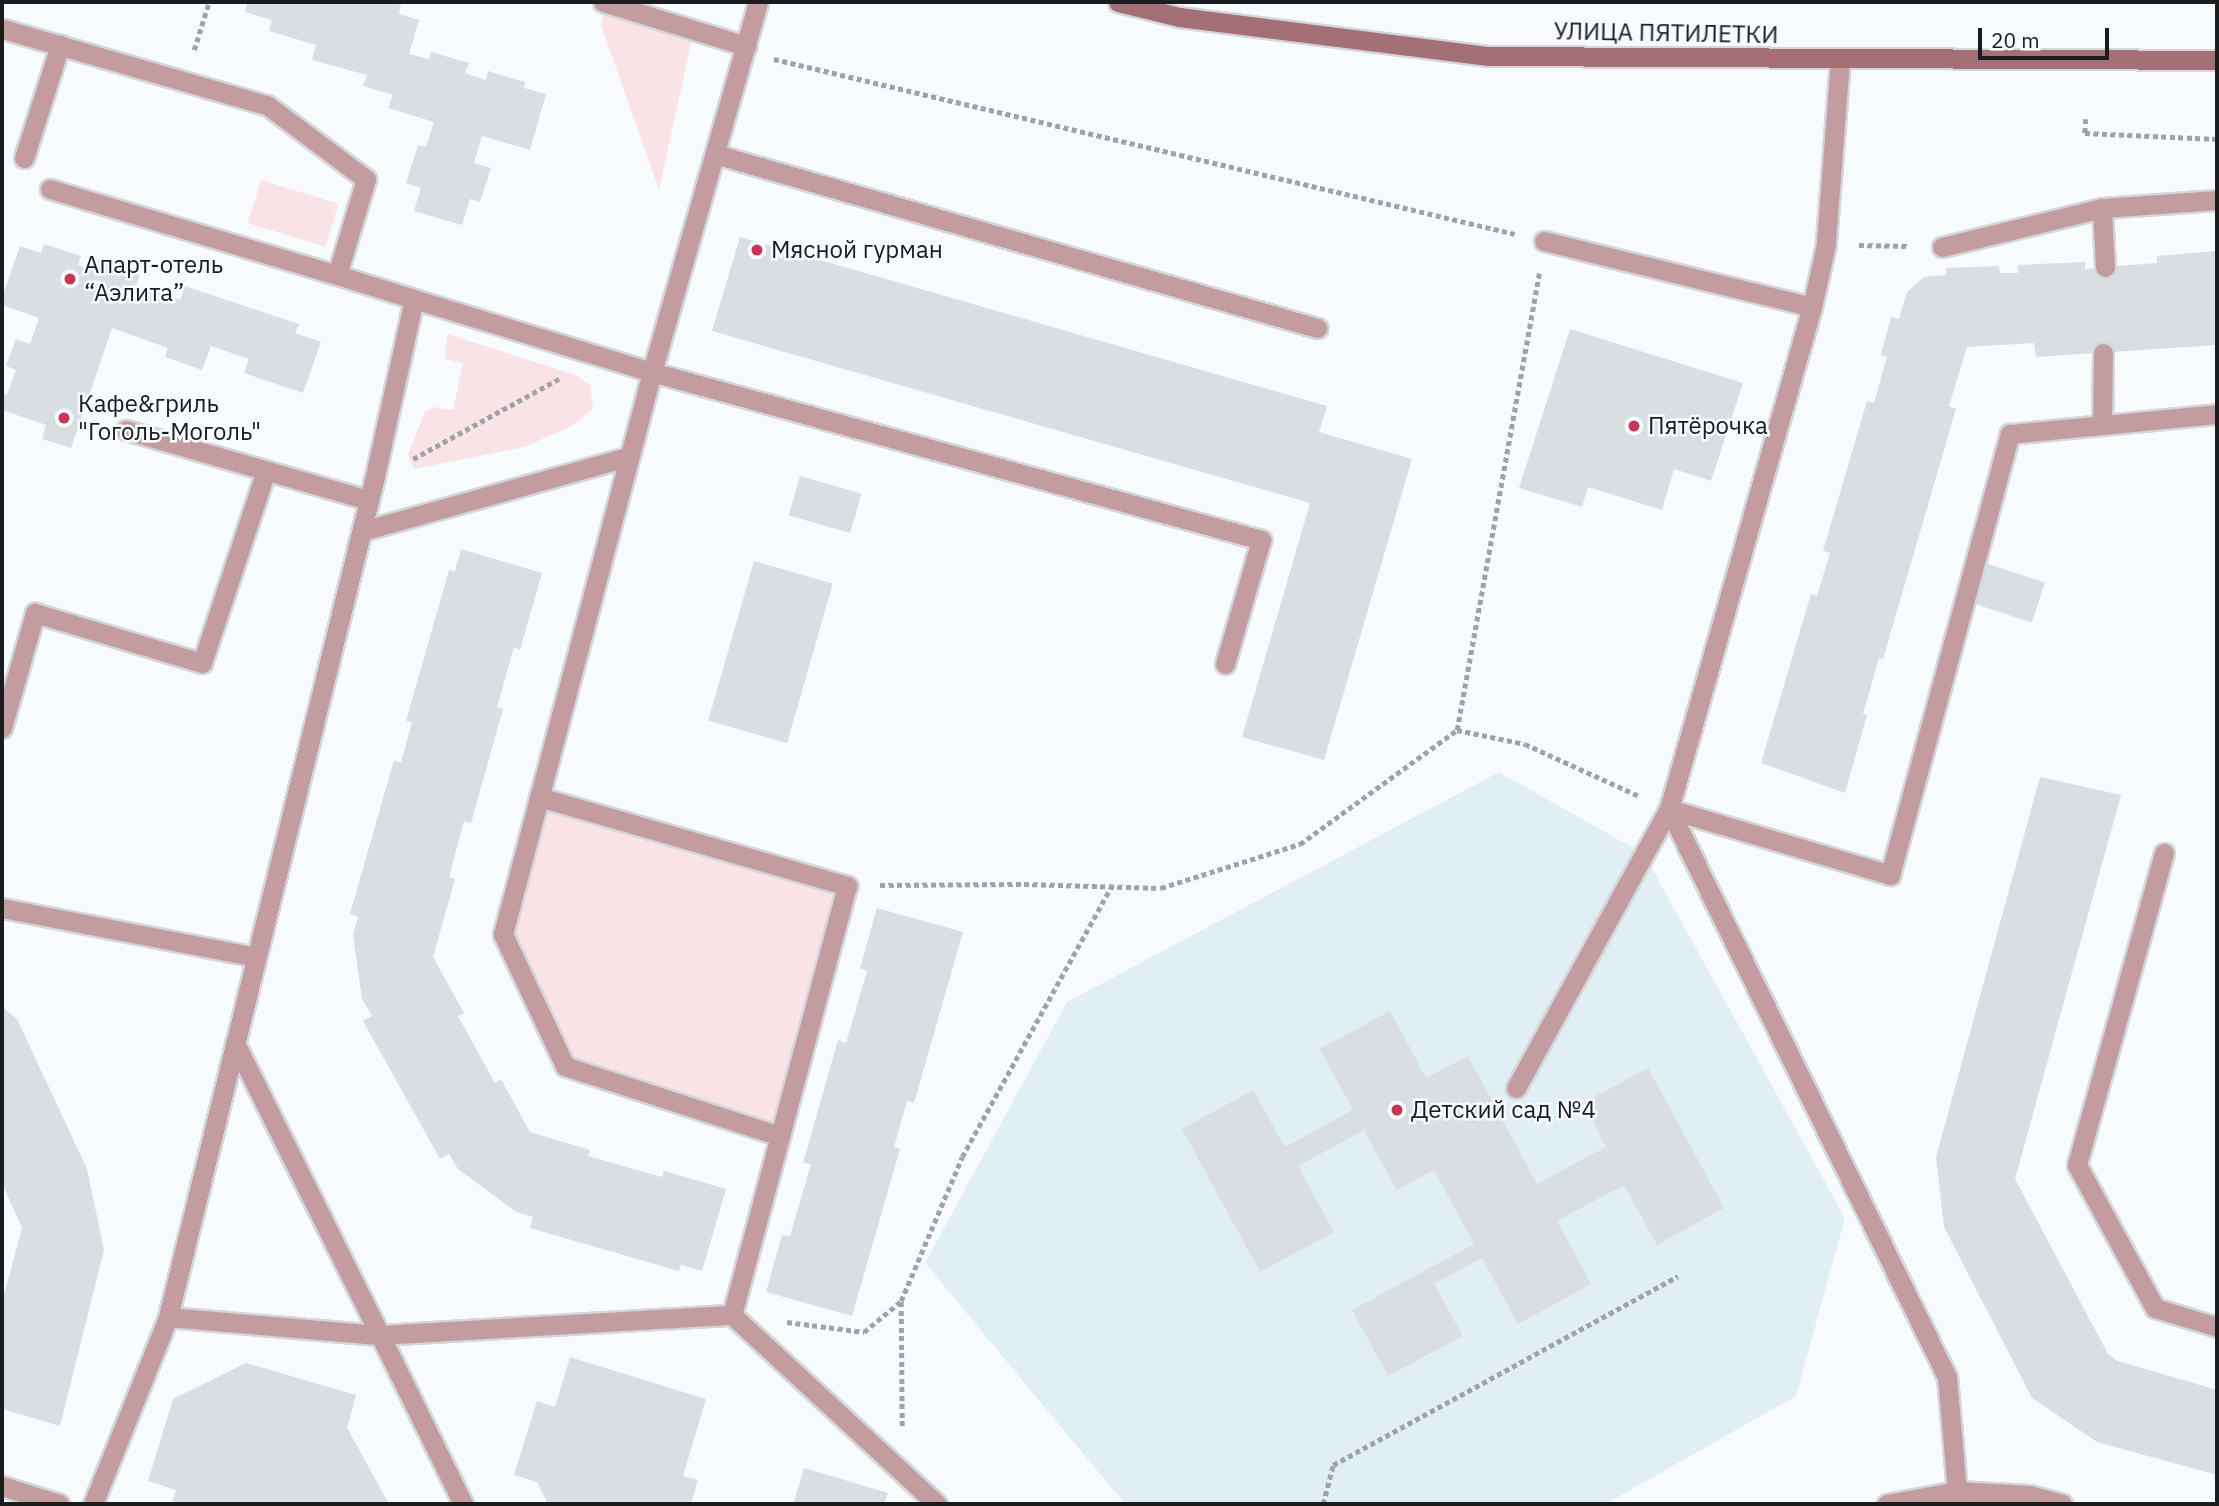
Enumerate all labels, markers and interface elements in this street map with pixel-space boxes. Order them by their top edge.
scale bar [1981,14,2112,58]
street label: УЛИЦА ПЯТИЛЕТКИ [1553,17,1779,49]
text: 20 m [1991,26,2040,54]
place label: Мясной гурман [771,236,943,264]
marker: Мясной гурман [749,242,765,258]
place label: Апарт-отель “Аэлита” [84,251,223,307]
marker: Апарт-отель “Аэлита” [62,271,78,287]
place label: Кафе&гриль "Гоголь-Моголь" [78,390,261,446]
marker: Кафе&гриль "Гоголь-Моголь" [56,410,72,426]
place label: Пятёрочка [1648,412,1768,440]
marker: Пятёрочка [1626,418,1642,434]
place label: Детский сад №4 [1411,1096,1596,1124]
marker: Детский сад №4 [1389,1102,1405,1118]

